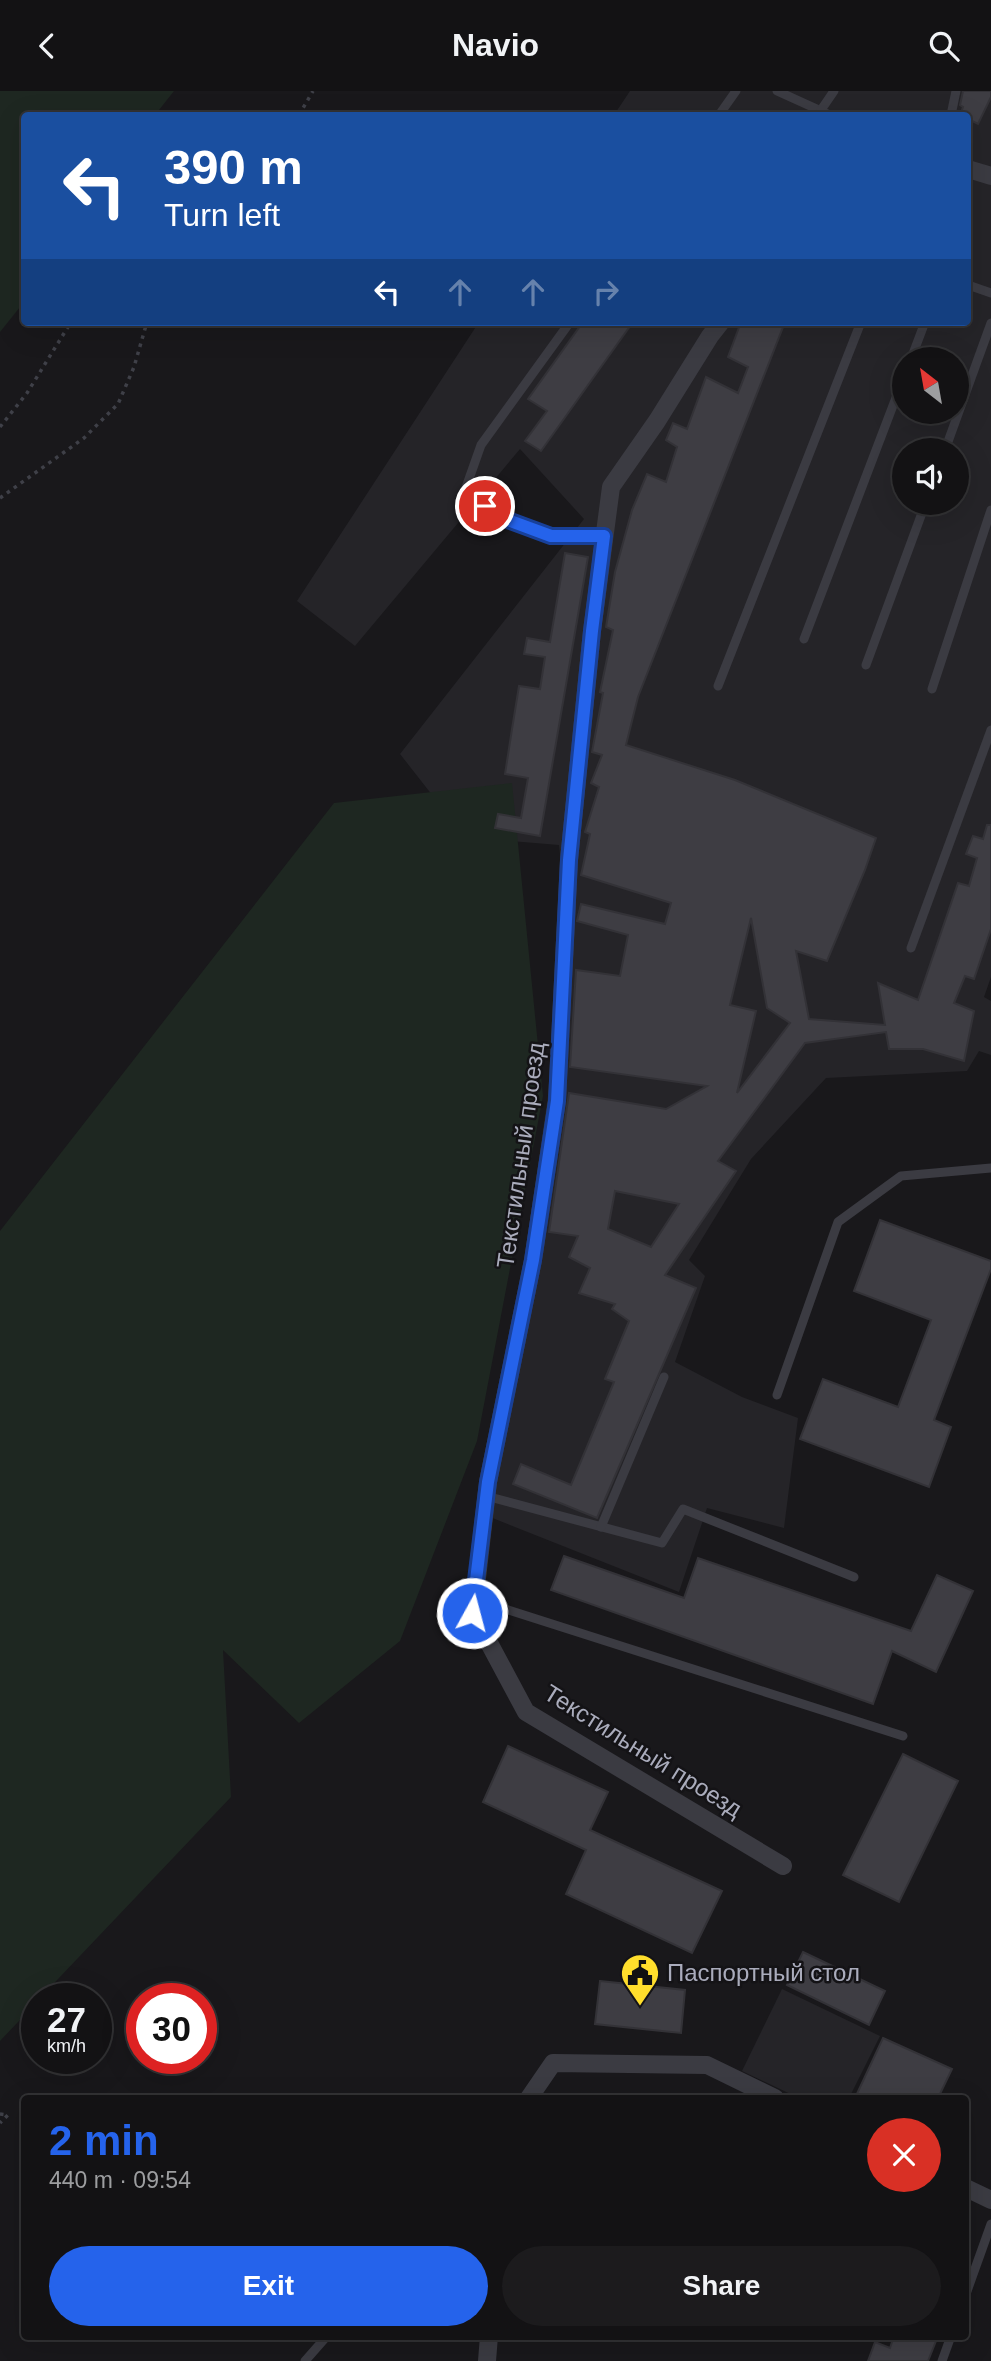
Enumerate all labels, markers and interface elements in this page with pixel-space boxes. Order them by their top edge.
icon: back [28,27,66,65]
text: Navio [452,27,539,63]
icon: search [925,27,963,65]
icon: left [49,140,140,231]
text: 390 m [164,140,303,194]
text: Turn left [164,197,280,233]
icon: left [368,273,406,311]
icon: ahead [441,273,479,311]
icon: ahead [514,273,552,311]
icon: right [587,273,625,311]
north arrow [892,347,970,423]
map controls [892,347,969,515]
button: sound [892,438,969,515]
pin [455,476,515,536]
icon: arrive [466,487,504,525]
street label: Текстильный проезд [491,1040,550,1270]
position arrow [435,1576,509,1650]
street label: Текстильный проезд [539,1679,747,1822]
public building icon: Паспортный стол [619,1952,661,2007]
place label: Паспортный стол [667,1959,860,1986]
speed limit sign: 30 [126,1983,217,2074]
text: 27 [47,2000,86,2039]
text: km/h [47,2036,86,2056]
text: 2 min [49,2117,159,2164]
button: close [867,2118,941,2192]
text: 440 m · 09:54 [49,2167,191,2193]
button: Exit [49,2246,488,2326]
button: Share [502,2246,941,2326]

